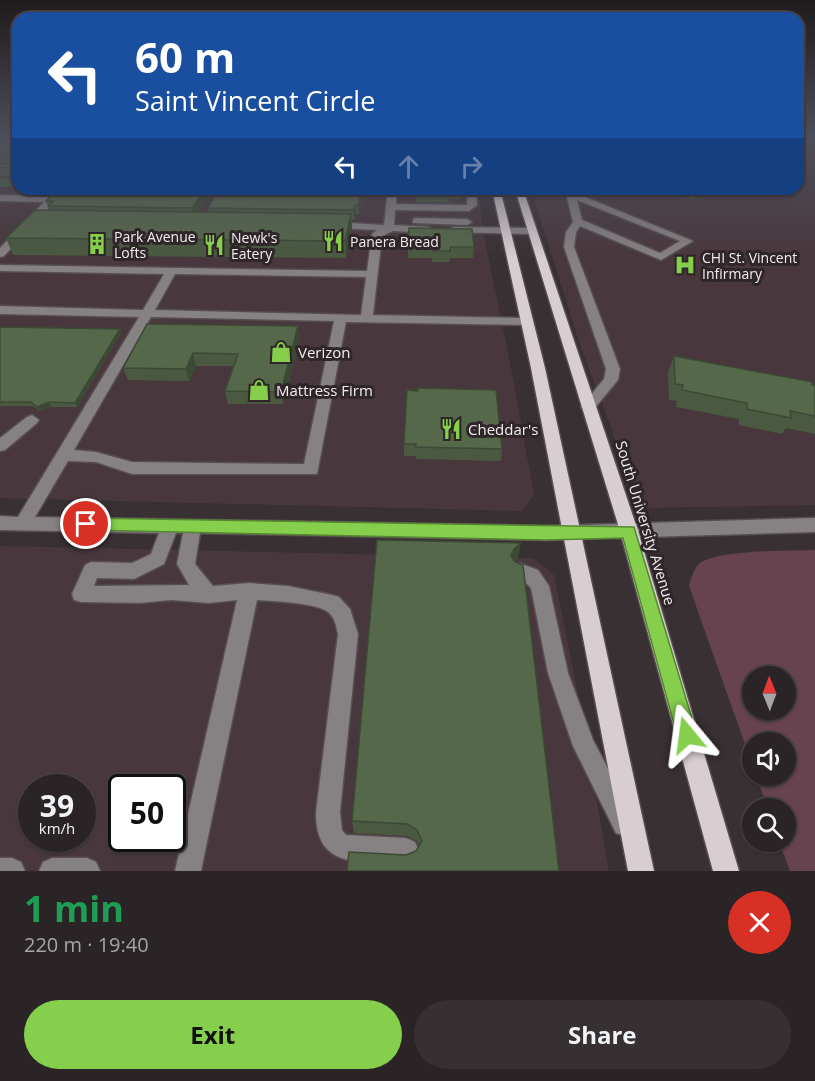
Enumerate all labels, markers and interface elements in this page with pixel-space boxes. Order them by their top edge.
text: 60 m [135,28,235,85]
icon: left [36,36,114,114]
text: Saint Vincent Circle [135,82,375,119]
icon: left [329,150,362,183]
icon: ahead [392,150,425,183]
icon: right [455,150,488,183]
place label: Park Avenue Lofts [114,227,196,262]
place label: Newk's Eatery [231,228,278,263]
restaurant icon: Panera Bread [321,229,345,253]
building icon: Park Avenue Lofts [85,232,109,256]
place label: Panera Bread [350,232,439,251]
restaurant icon: Newk's Eatery [202,233,226,257]
place label: CHI St. Vincent Infirmary [702,248,797,283]
hospital icon: CHI St. Vincent Infirmary [673,253,697,277]
shop icon: Verizon [269,340,293,364]
place label: Verizon [298,342,351,362]
shop icon: Mattress Firm [247,378,271,402]
place label: Mattress Firm [276,380,373,400]
restaurant icon: Cheddar's [439,417,463,441]
place label: Cheddar's [468,419,538,439]
street label: South University Avenue [611,438,681,608]
pin [60,498,111,549]
icon: arrive [69,507,102,540]
north arrow [742,666,796,720]
map controls [742,666,796,852]
position arrow [655,703,719,767]
button: sound [742,732,796,786]
speed limit sign: 50 [108,774,186,852]
text: 39 [40,785,74,826]
button: search [742,798,796,852]
text: km/h [39,818,75,838]
text: 1 min [24,884,124,933]
button: close [728,891,791,954]
text: 220 m · 19:40 [24,931,149,958]
button: Exit [24,1000,402,1069]
button: Share [414,1000,791,1069]

